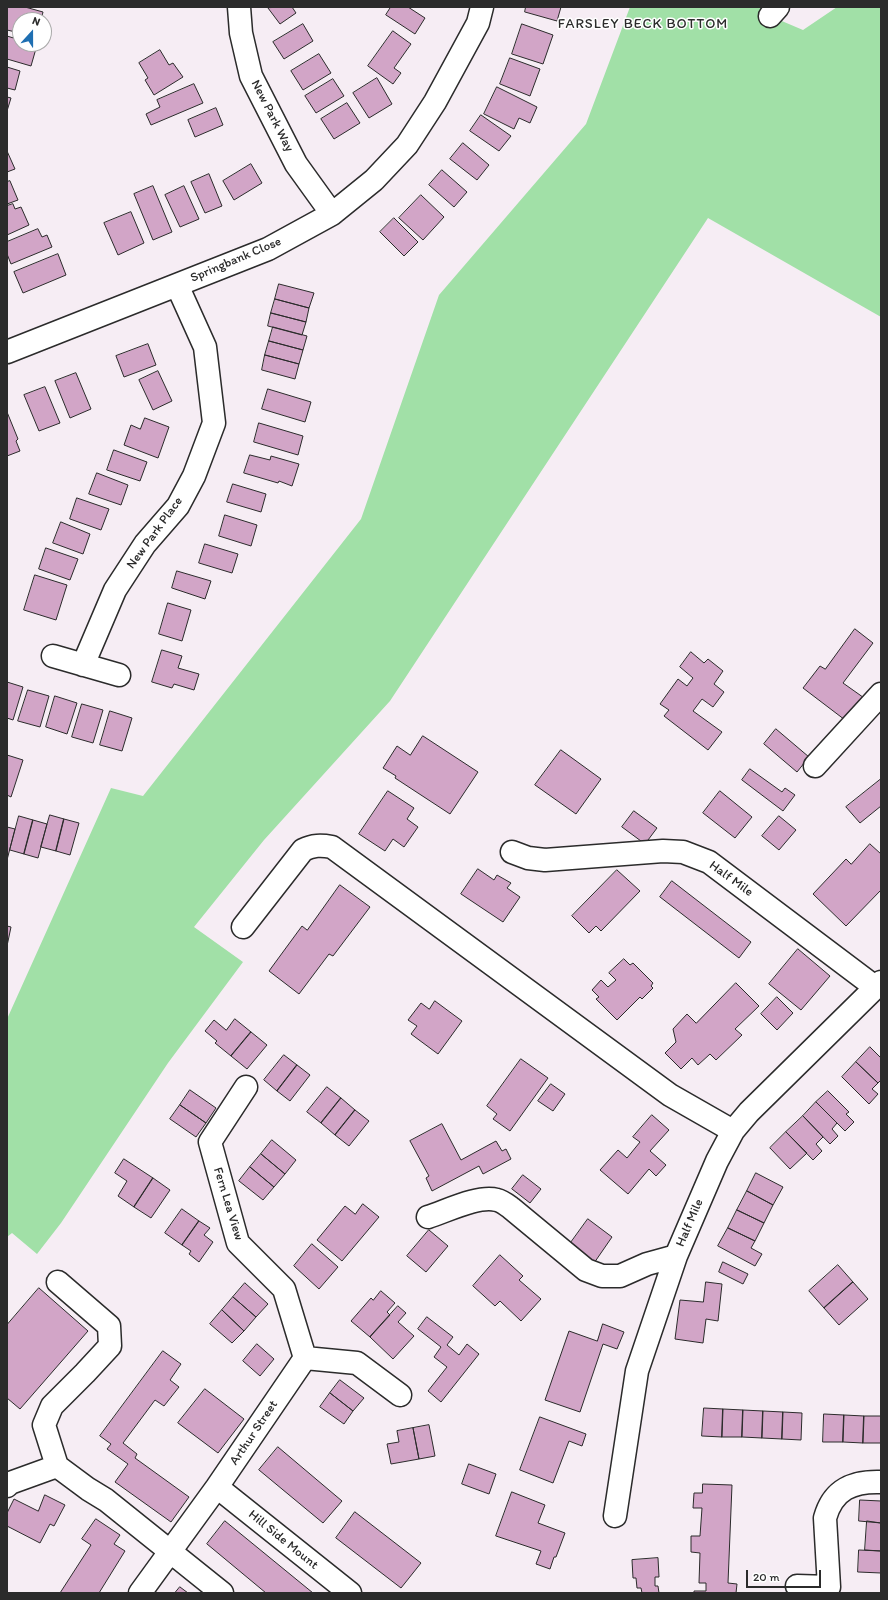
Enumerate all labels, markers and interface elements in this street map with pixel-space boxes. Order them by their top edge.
north arrow [12,12,52,52]
text: N [30,14,42,29]
district label: FARSLEY BECK BOTTOM [557,16,729,32]
street label: New Park Way [247,77,297,155]
street label: Springbank Close [188,234,284,286]
street label: New Park Place [124,494,186,572]
street label: Half Mile [706,858,756,900]
street label: Fern Lea View [209,1166,247,1242]
street label: Half Mile [673,1197,707,1249]
street label: Arthur Street [227,1398,281,1468]
street label: Hill Side Mount [245,1507,321,1573]
scale bar [748,1562,823,1588]
text: 20 m [753,1570,780,1584]

